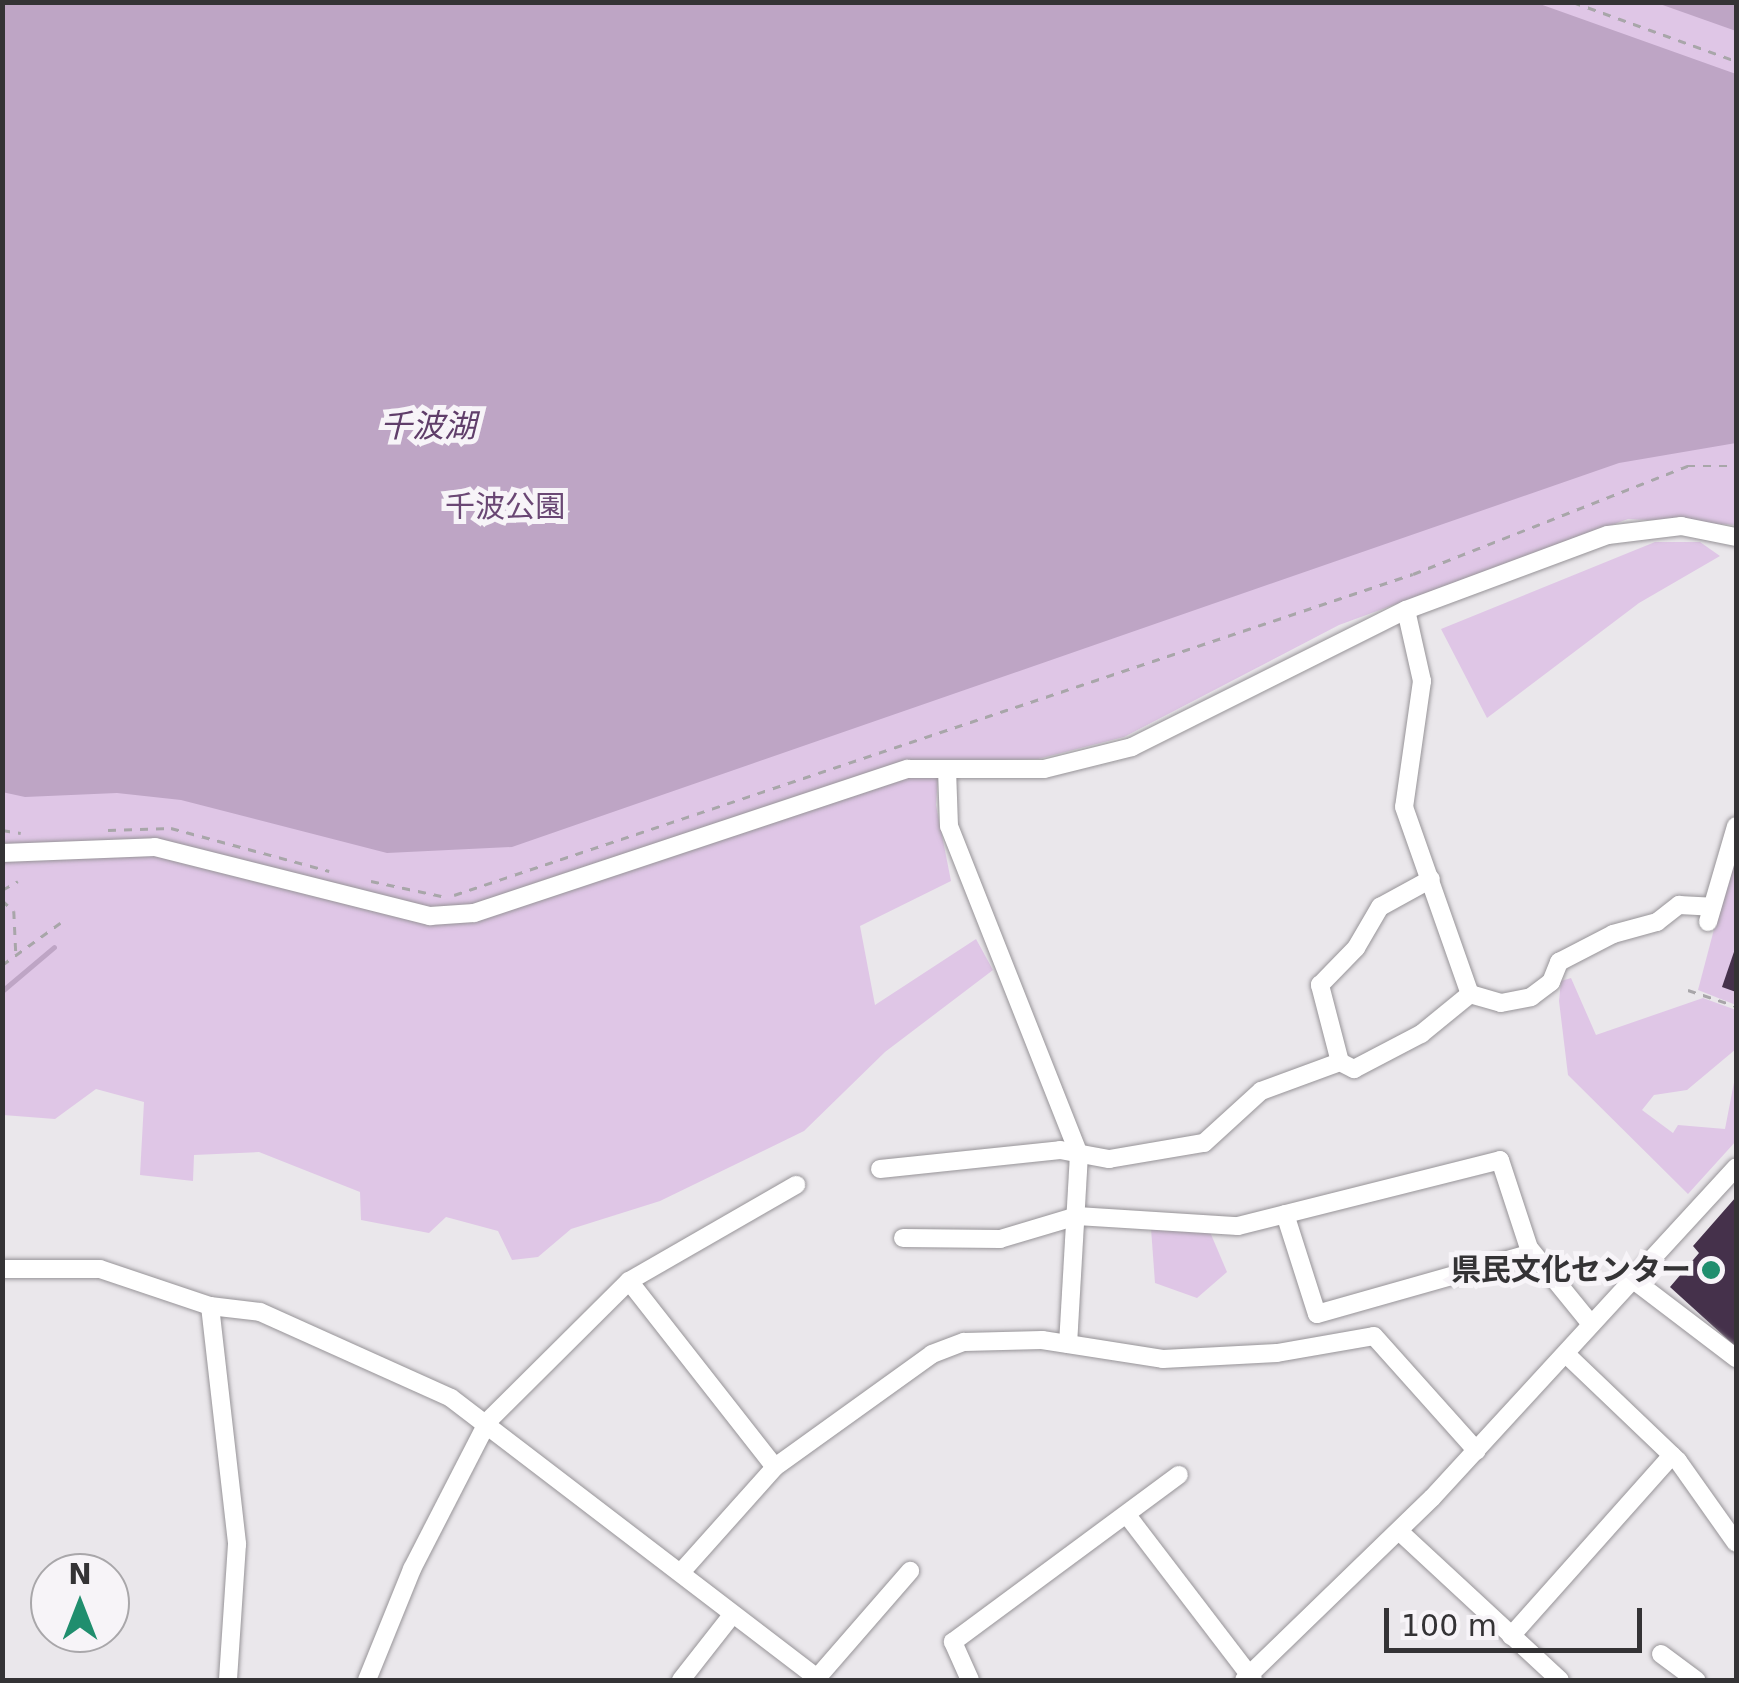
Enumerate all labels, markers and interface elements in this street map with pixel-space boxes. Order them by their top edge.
water label: 千波湖 [380,407,476,445]
park label: 千波公園 [445,489,565,525]
place label: 県民文化センター [1451,1252,1691,1288]
marker: 県民文化センター [1700,1259,1722,1281]
north arrow [30,1553,130,1653]
text: N [68,1558,92,1591]
scale bar [1389,1588,1646,1650]
text: 100 m [1401,1608,1497,1643]

